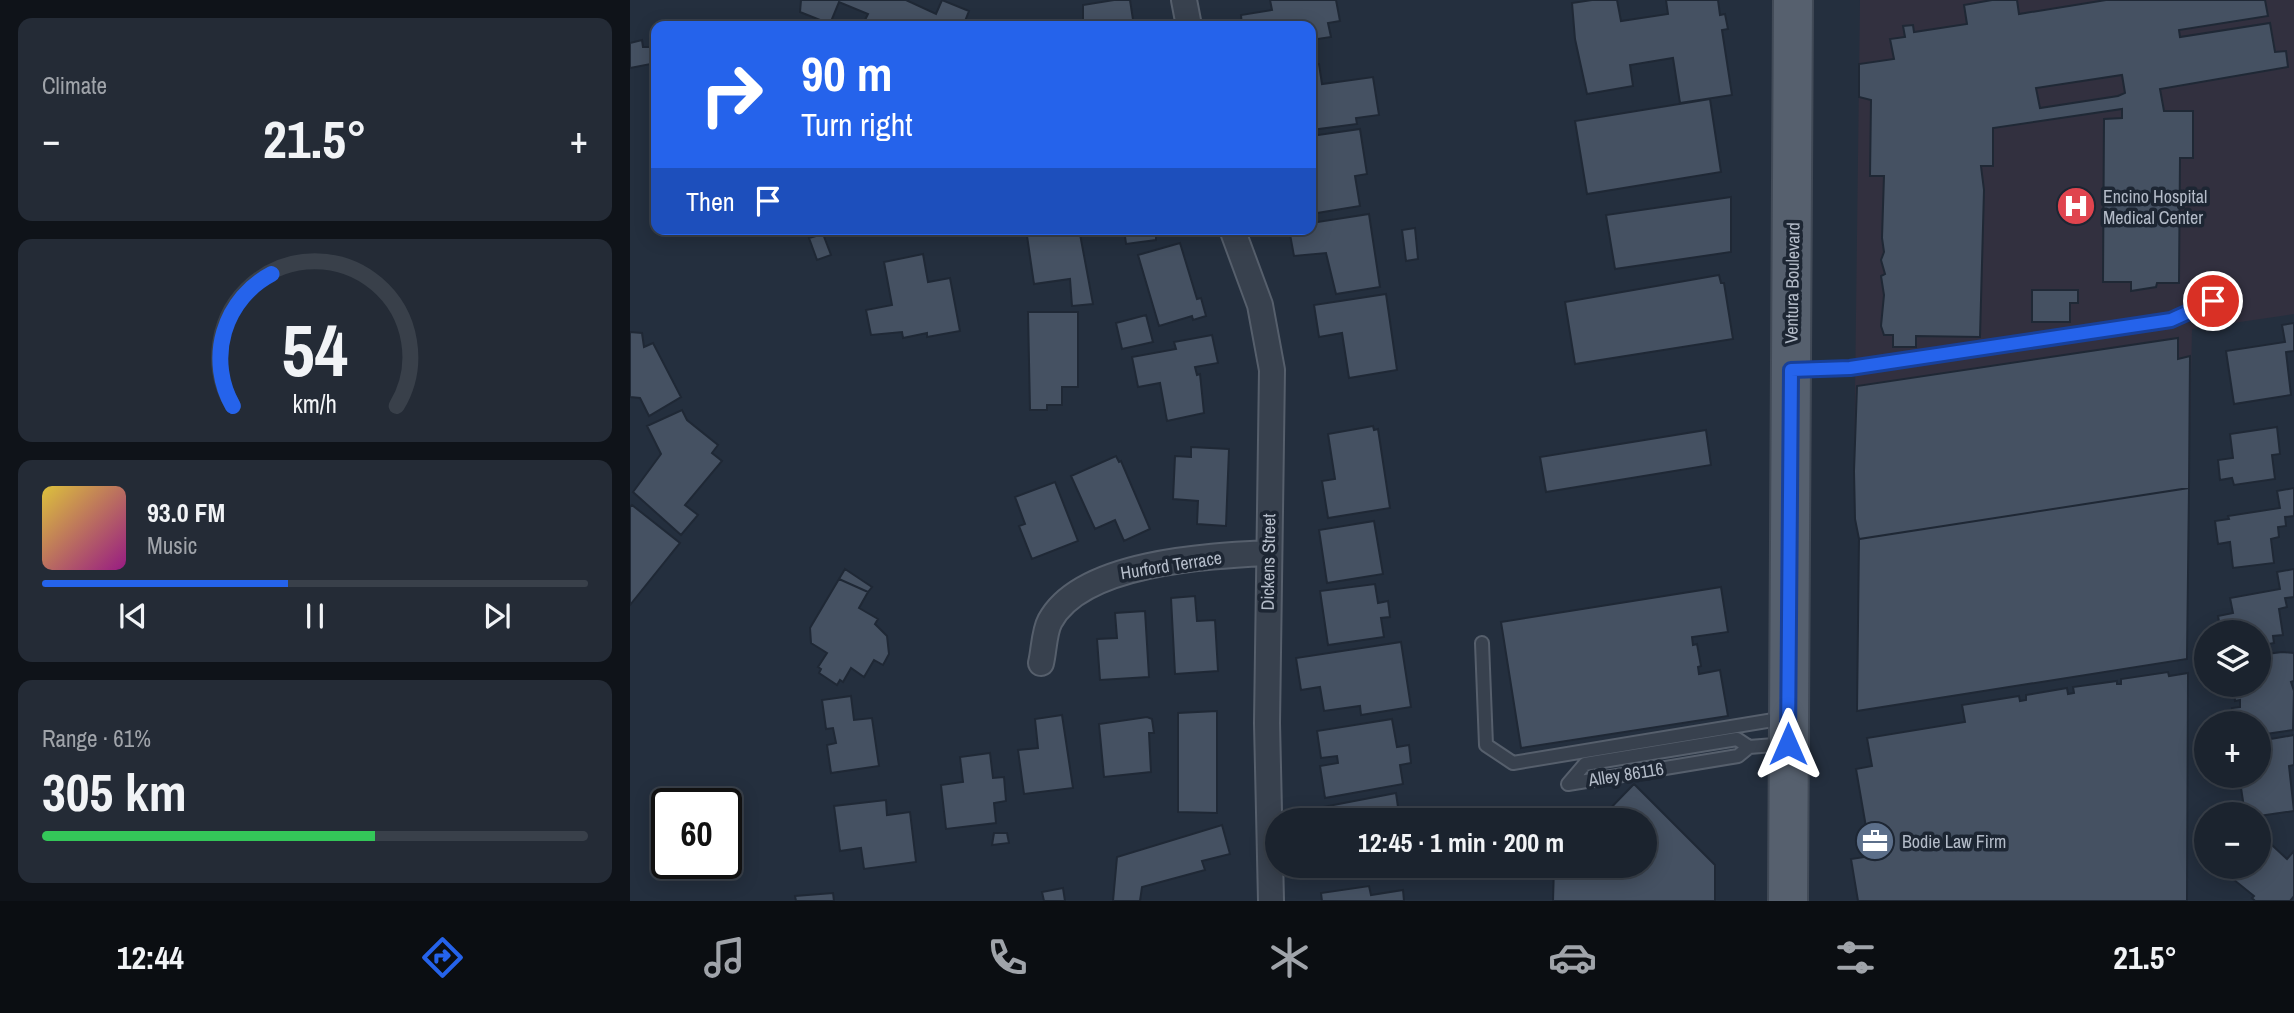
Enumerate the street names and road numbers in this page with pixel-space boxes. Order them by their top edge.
street label: Ventura Boulevard [1778,222,1806,344]
street label: Dickens Street [1255,513,1281,611]
street label: Hurford Terrace [1119,545,1223,585]
street label: Alley 86116 [1585,756,1666,792]

